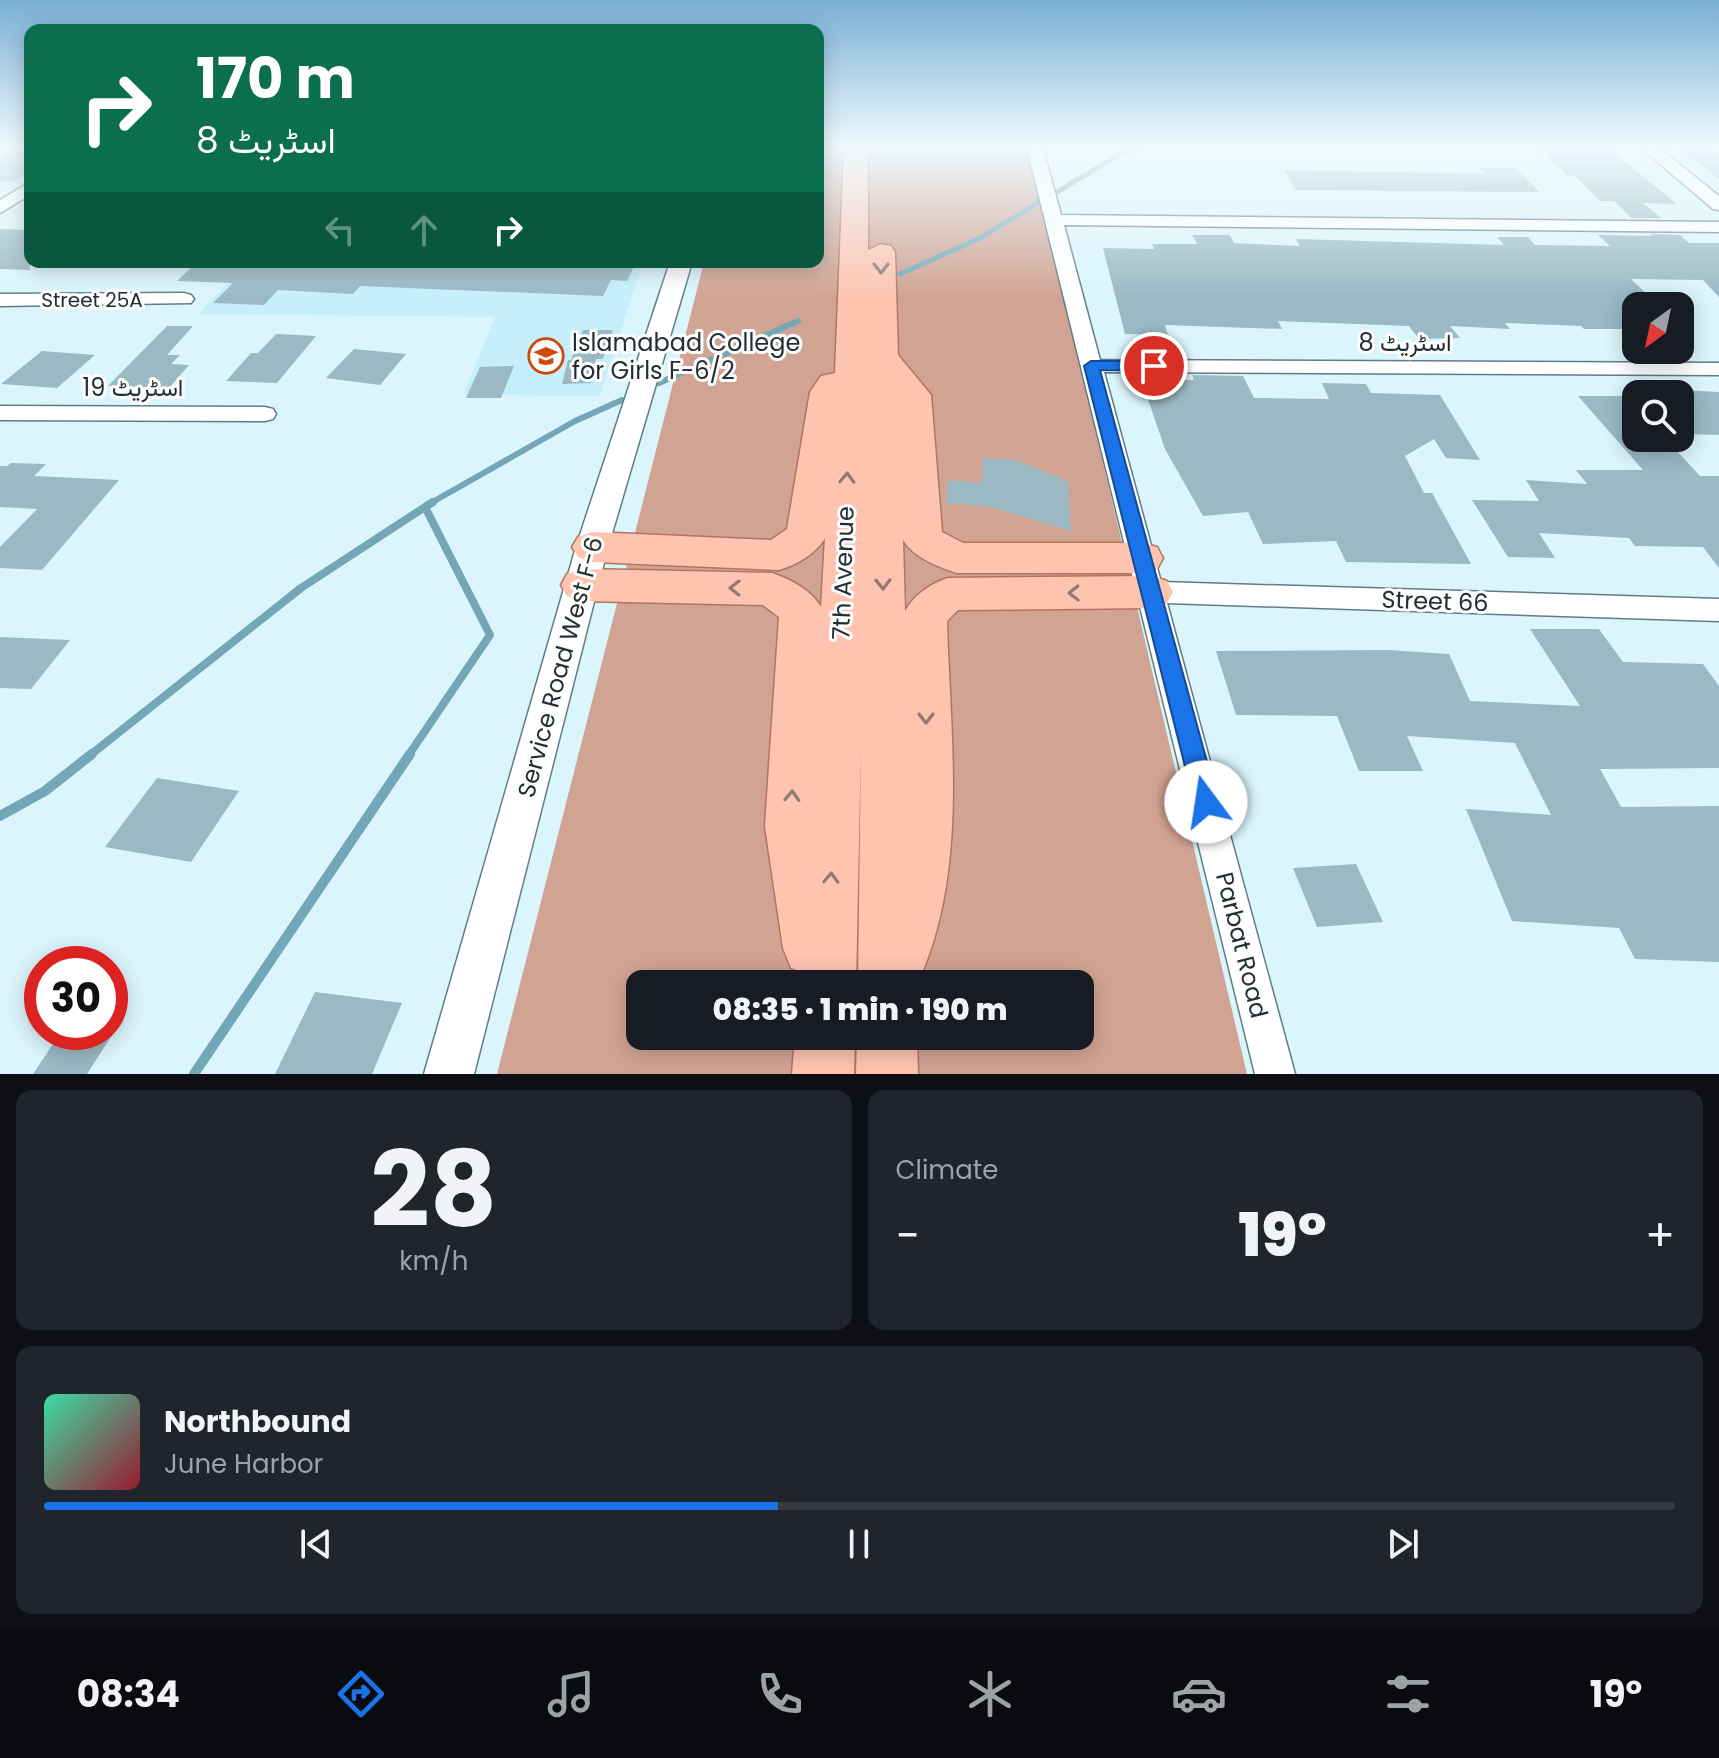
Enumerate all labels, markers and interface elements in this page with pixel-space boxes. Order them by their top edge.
text: 170 m [196,39,355,118]
icon: right [64,56,168,160]
text: اسٹریٹ 8 [196,115,336,166]
icon: left [318,208,362,252]
icon: ahead [402,208,446,252]
icon: right [486,208,530,252]
one-way arrow [872,262,890,275]
street label: Street 25A [41,286,143,314]
north arrow [1622,292,1694,364]
map controls [1622,292,1694,452]
place label: Islamabad College for Girls F-6/2 [572,326,800,387]
street label: اسٹریٹ 8 [1358,326,1452,359]
pin [1120,332,1188,400]
school or university icon: Islamabad College for Girls F-6/2 [527,337,565,375]
icon: arrive [1132,344,1176,388]
street label: اسٹریٹ 19 [83,371,183,404]
button: search [1622,380,1694,452]
one-way arrow [838,471,855,484]
street label: 7th Avenue [824,506,862,640]
street label: Service Road West F-6 [509,533,611,801]
one-way arrow [874,578,892,591]
one-way arrow [728,579,741,597]
street label: Street 66 [1381,583,1489,619]
one-way arrow [1067,584,1080,602]
one-way arrow [917,712,935,725]
position arrow [1164,760,1248,844]
one-way arrow [784,789,801,802]
street label: Parbat Road [1208,869,1276,1021]
one-way arrow [822,871,839,884]
speed limit sign: 30 [24,946,128,1050]
text: 08:35 · 1 min · 190 m [712,988,1008,1031]
text: 28 [370,1117,497,1262]
text: Climate [896,1152,998,1188]
text: 19° [1238,1193,1327,1277]
text: − [896,1205,920,1266]
text: + [1645,1205,1675,1266]
text: km/h [399,1243,468,1279]
text: Northbound [164,1400,351,1443]
text: June Harbor [164,1446,323,1482]
icon: previous [294,1522,338,1566]
icon: pause [837,1522,881,1566]
icon: next [1381,1522,1425,1566]
icon: directions [333,1666,389,1722]
icon: music [543,1666,599,1722]
icon: phone [752,1666,808,1722]
icon: climate [962,1666,1018,1722]
icon: car [1171,1666,1227,1722]
icon: filters [1380,1666,1436,1722]
text: 08:34 [77,1669,180,1720]
text: 19° [1590,1669,1642,1720]

